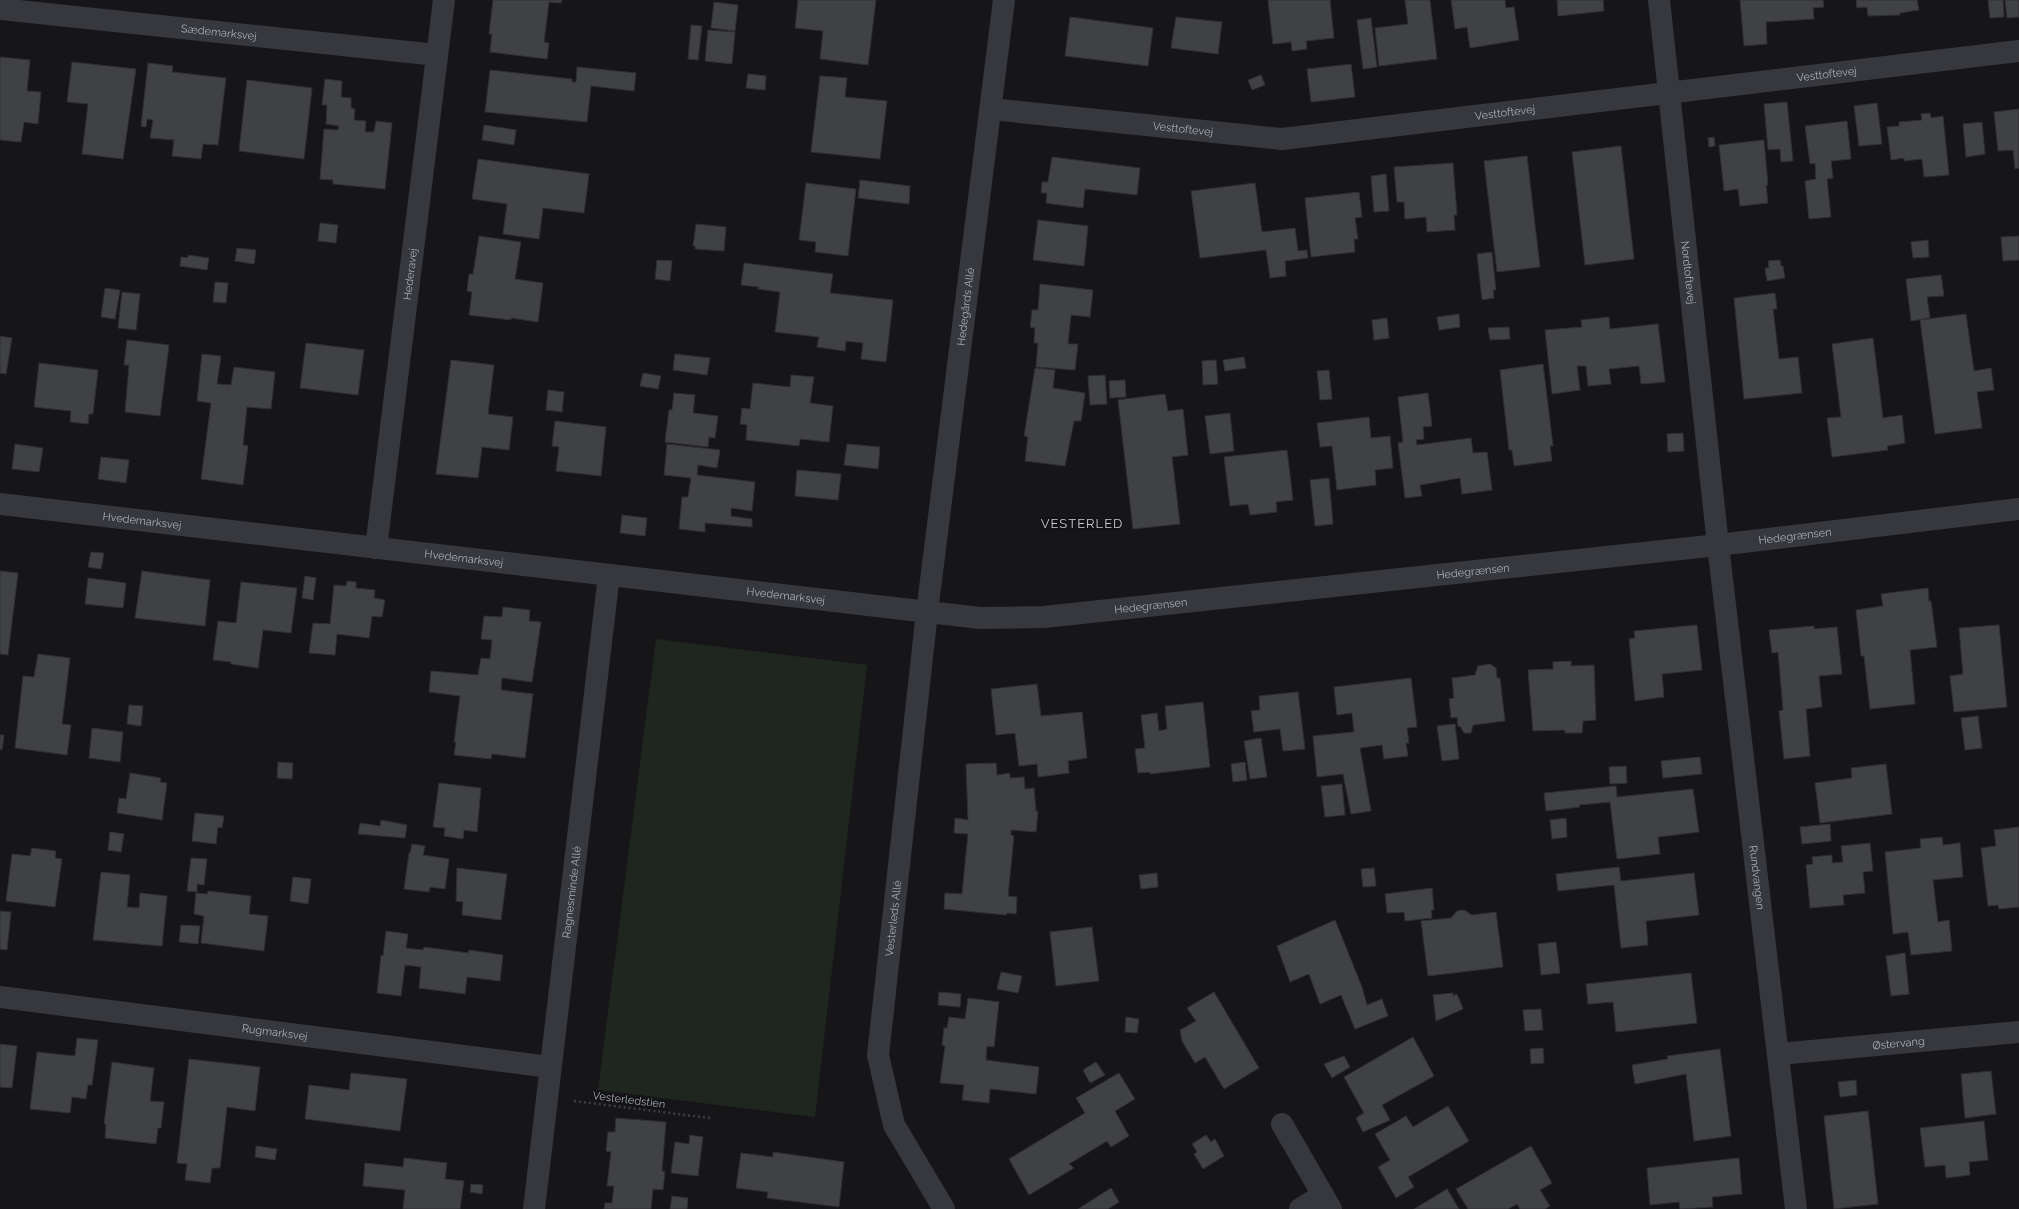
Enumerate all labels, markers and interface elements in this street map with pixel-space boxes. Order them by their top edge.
street label: Sædemarksvej [180,22,257,42]
street label: Vesttoftevej [1796,64,1857,84]
street label: Vesttoftevej [1474,102,1536,122]
street label: Vesttoftevej [1152,119,1214,138]
street label: Nordtoftevej [1679,240,1698,305]
street label: Hederavej [400,247,420,301]
street label: Hedegårds Allé [954,266,977,347]
street label: Hvedemarksvej [102,509,182,532]
district label: VESTERLED [1041,516,1123,531]
street label: Hedegrænsen [1758,525,1832,547]
street label: Hvedemarksvej [424,547,504,569]
street label: Hedegrænsen [1436,561,1510,582]
street label: Hvedemarksvej [746,584,826,606]
street label: Hedegrænsen [1114,595,1188,616]
street label: Ragnesminde Allé [560,845,583,939]
street label: Rundvangen [1747,845,1767,910]
street label: Vesterleds Allé [882,879,904,957]
street label: Rugmarksvej [241,1021,308,1043]
street label: Østervang [1872,1034,1925,1052]
street label: Vesterledstien [592,1089,666,1111]

